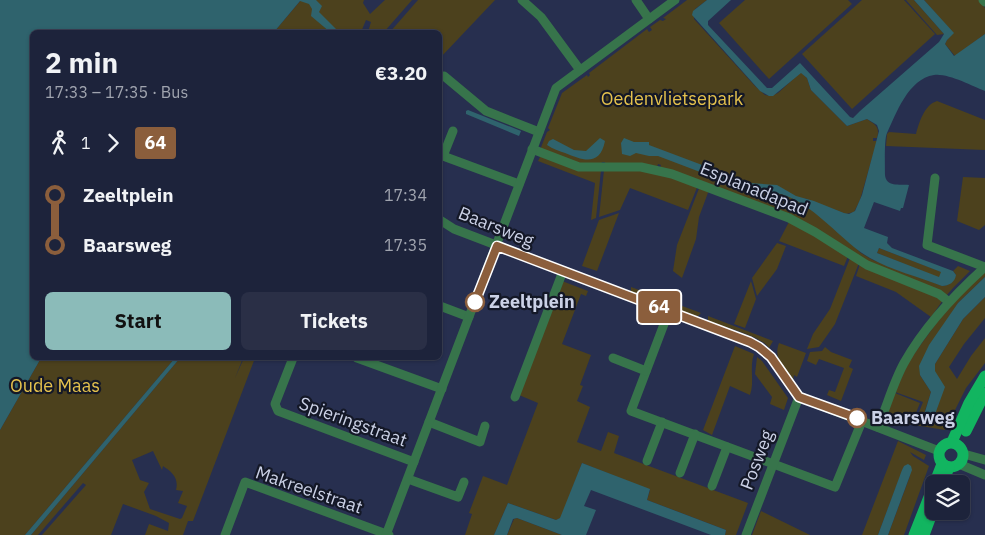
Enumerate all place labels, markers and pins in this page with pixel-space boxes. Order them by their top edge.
place label: Zeeltplein [489,290,575,313]
marker: Zeeltplein [465,292,485,312]
place label: Baarsweg [871,406,955,429]
marker: Baarsweg [847,408,867,428]

